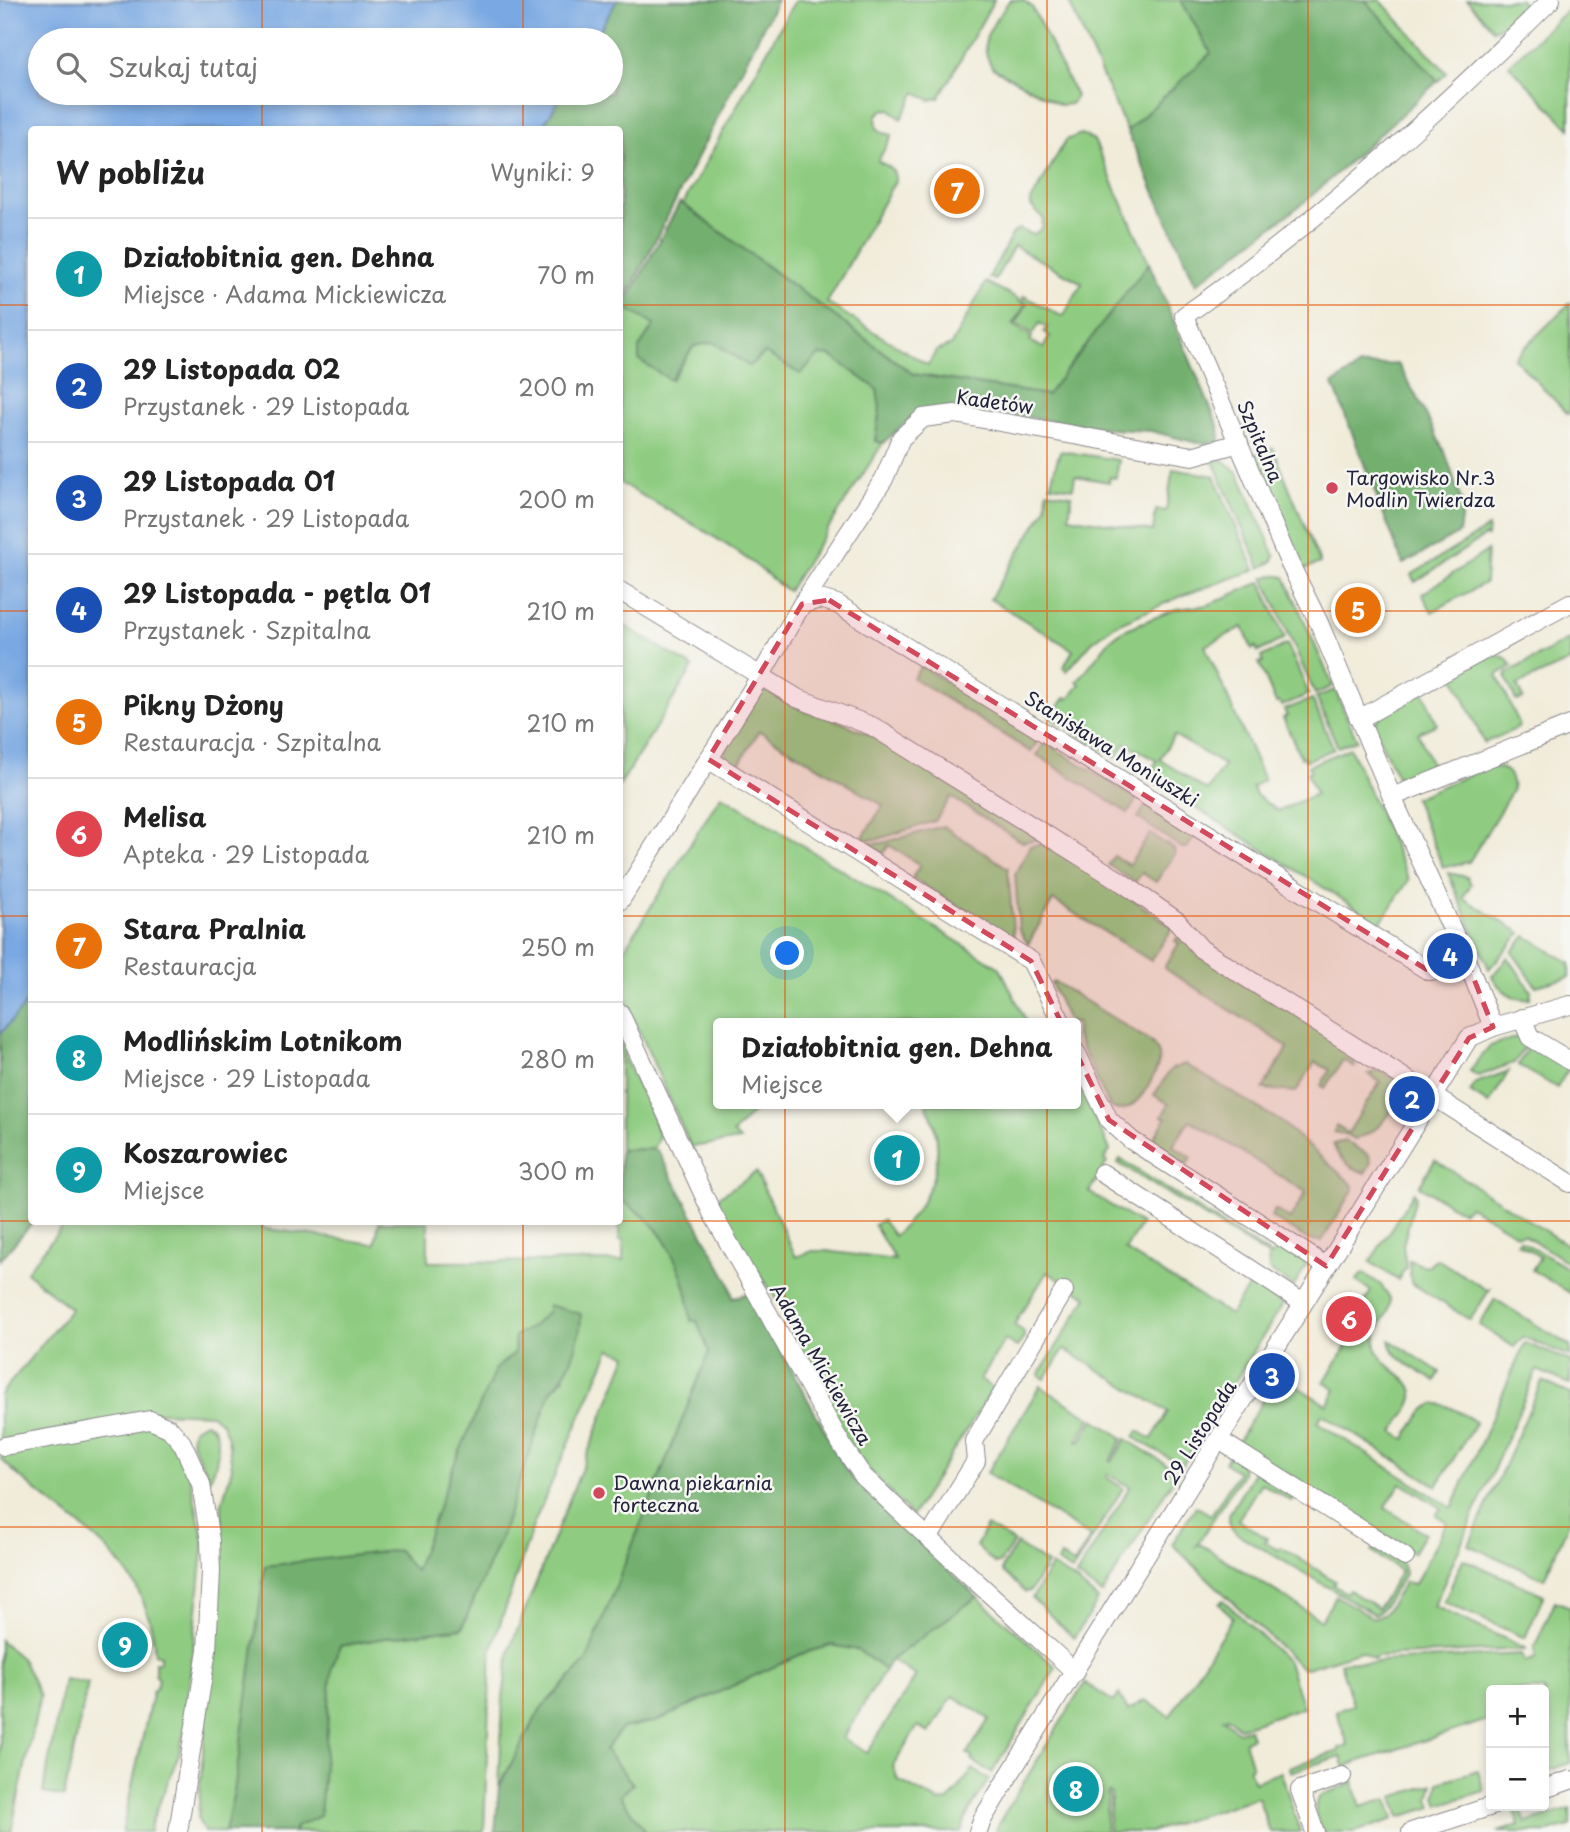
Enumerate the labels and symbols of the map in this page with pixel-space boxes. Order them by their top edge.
pin: 7 [934,165,980,217]
street label: Kadetów [955,382,1035,420]
street label: Szpitalna [1231,395,1291,487]
place label: Targowisko Nr.3 Modlin Twierdza [1346,463,1495,513]
marker: Targowisko Nr.3 Modlin Twierdza [1324,480,1340,496]
pin: 5 [1335,584,1381,636]
street label: Stanisława Moniuszki [1020,683,1204,813]
pin: 4 [1427,930,1473,982]
your location [770,936,804,970]
pin: 2 [1389,1073,1435,1125]
pin: 1 [874,1132,920,1184]
street label: Adama Mickiewicza [764,1278,880,1451]
pin: 6 [1326,1293,1372,1345]
pin: 3 [1249,1350,1295,1402]
street label: 29 Listopada [1156,1374,1242,1490]
place label: Dawna piekarnia forteczna [613,1468,773,1518]
marker: Dawna piekarnia forteczna [591,1485,607,1501]
pin: 9 [102,1619,148,1671]
pin: 8 [1053,1763,1099,1815]

